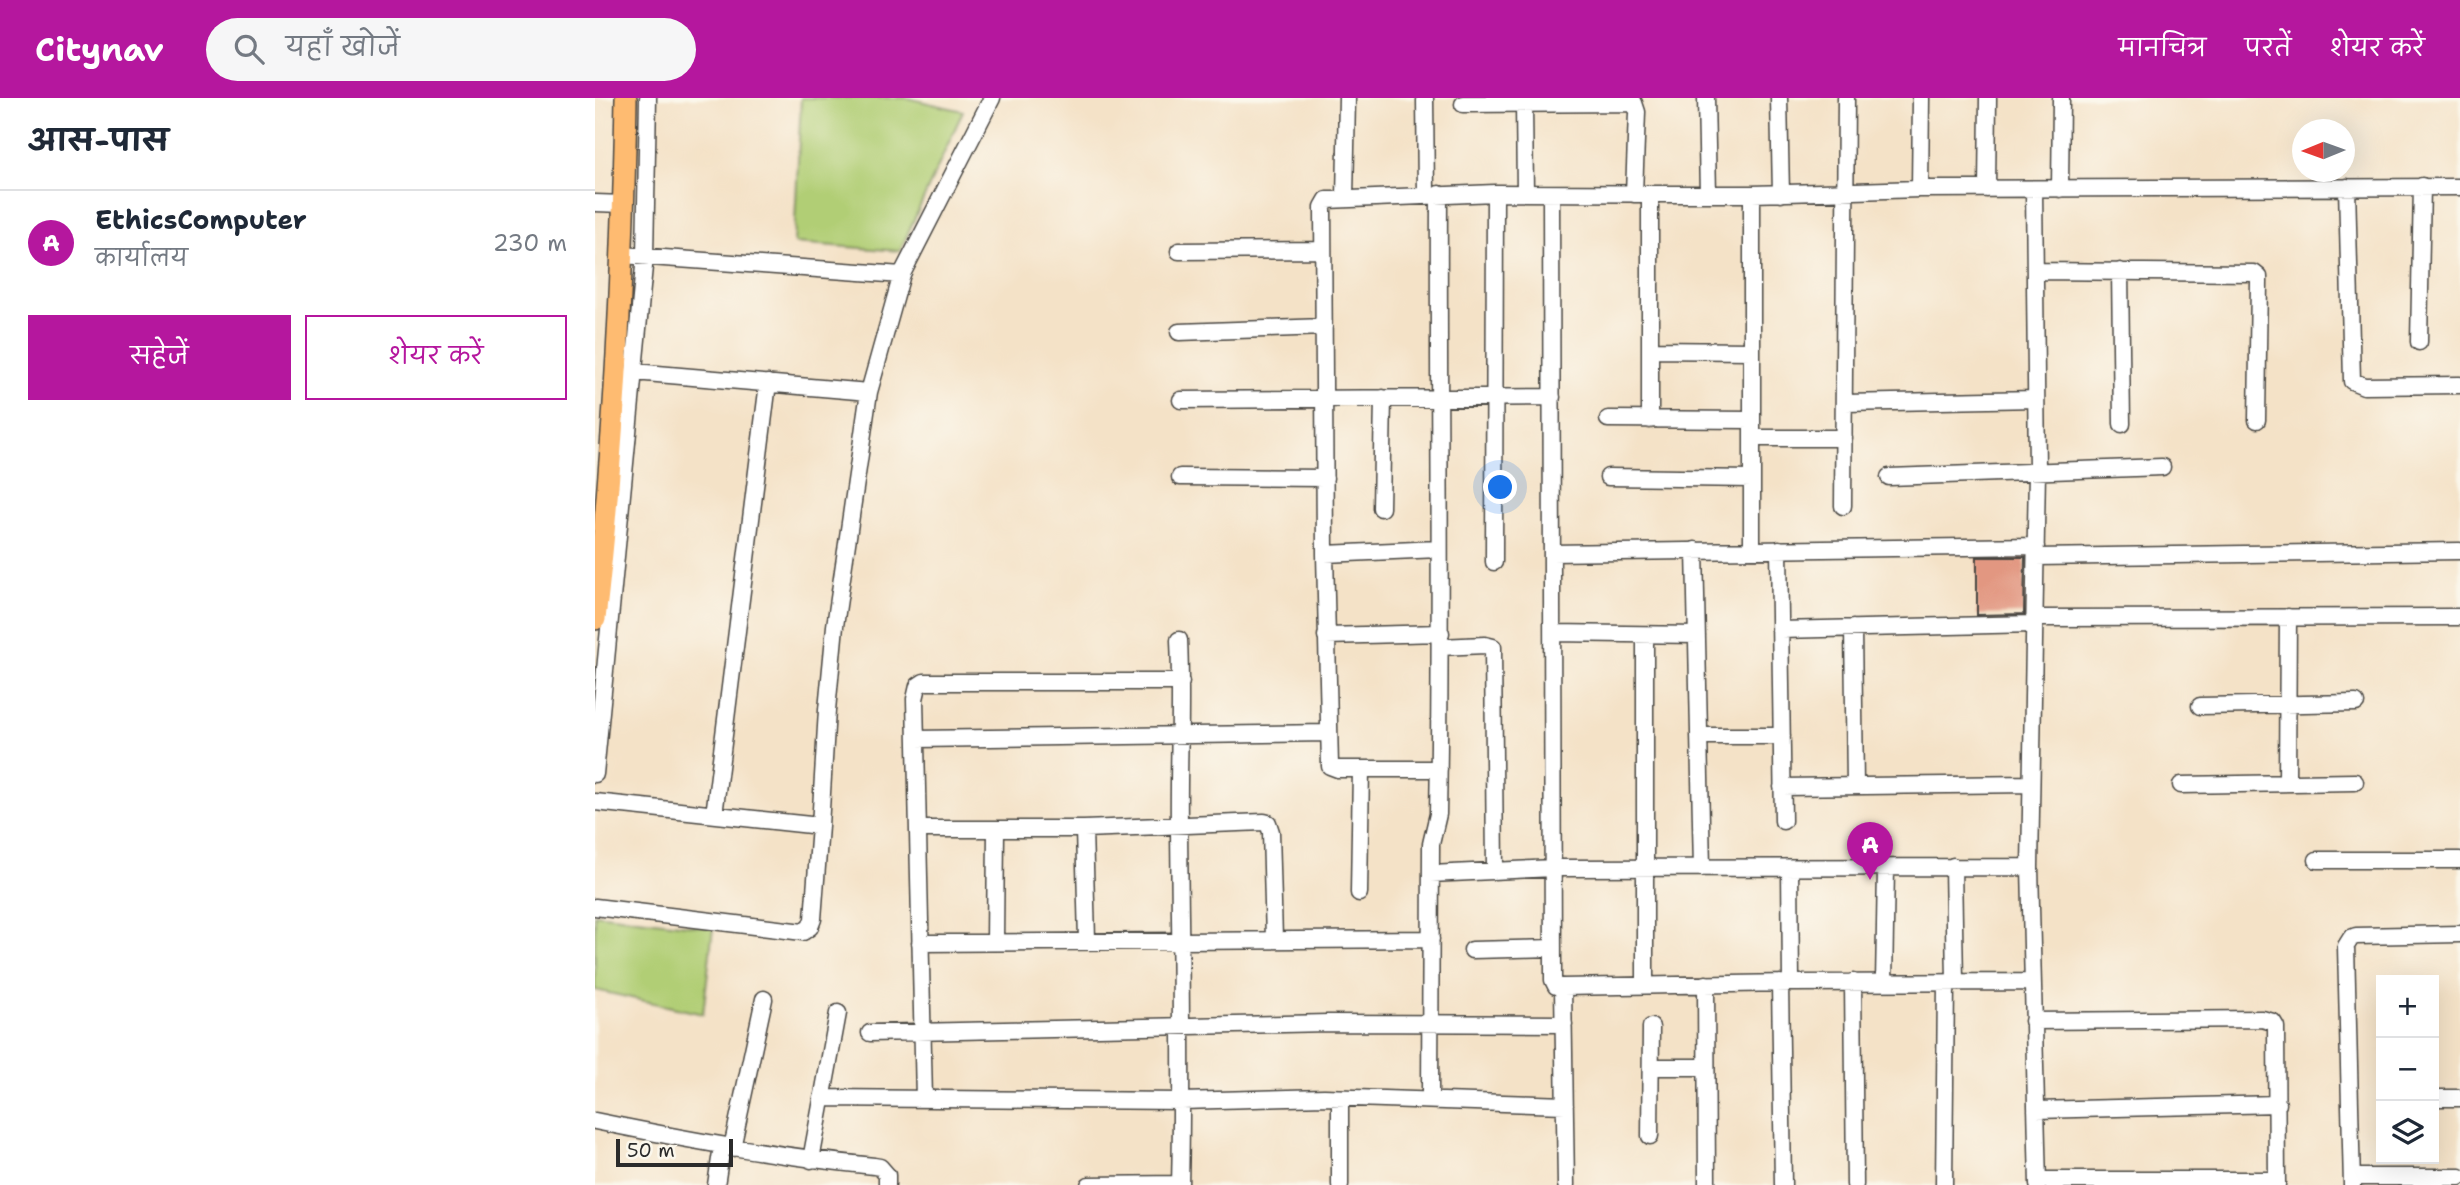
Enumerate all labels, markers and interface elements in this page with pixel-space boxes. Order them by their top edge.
search box [206,18,696,81]
text: Citynav [35,27,164,72]
text: यहाँ खोजें [286,29,400,64]
icon: search [230,30,268,68]
text: मानचित्र [2118,32,2206,64]
text: परतें [2244,32,2292,64]
text: शेयर करें [2330,32,2425,64]
north arrow [2292,119,2355,182]
text: आस-पास [28,120,169,161]
text: EthicsComputer [95,202,307,237]
text: A [42,228,60,258]
text: 230 m [493,228,567,258]
text: कार्यालय [95,243,188,273]
button: सहेजें [28,315,291,400]
button: शेयर करें [305,315,567,400]
your location [1483,470,1517,504]
pin: A [1847,822,1893,880]
map controls [2376,975,2439,1164]
button: + [2376,975,2439,1038]
button: − [2376,1038,2439,1101]
button: layers [2376,1101,2439,1164]
scale bar [616,1136,733,1168]
text: 50 m [627,1138,675,1163]

